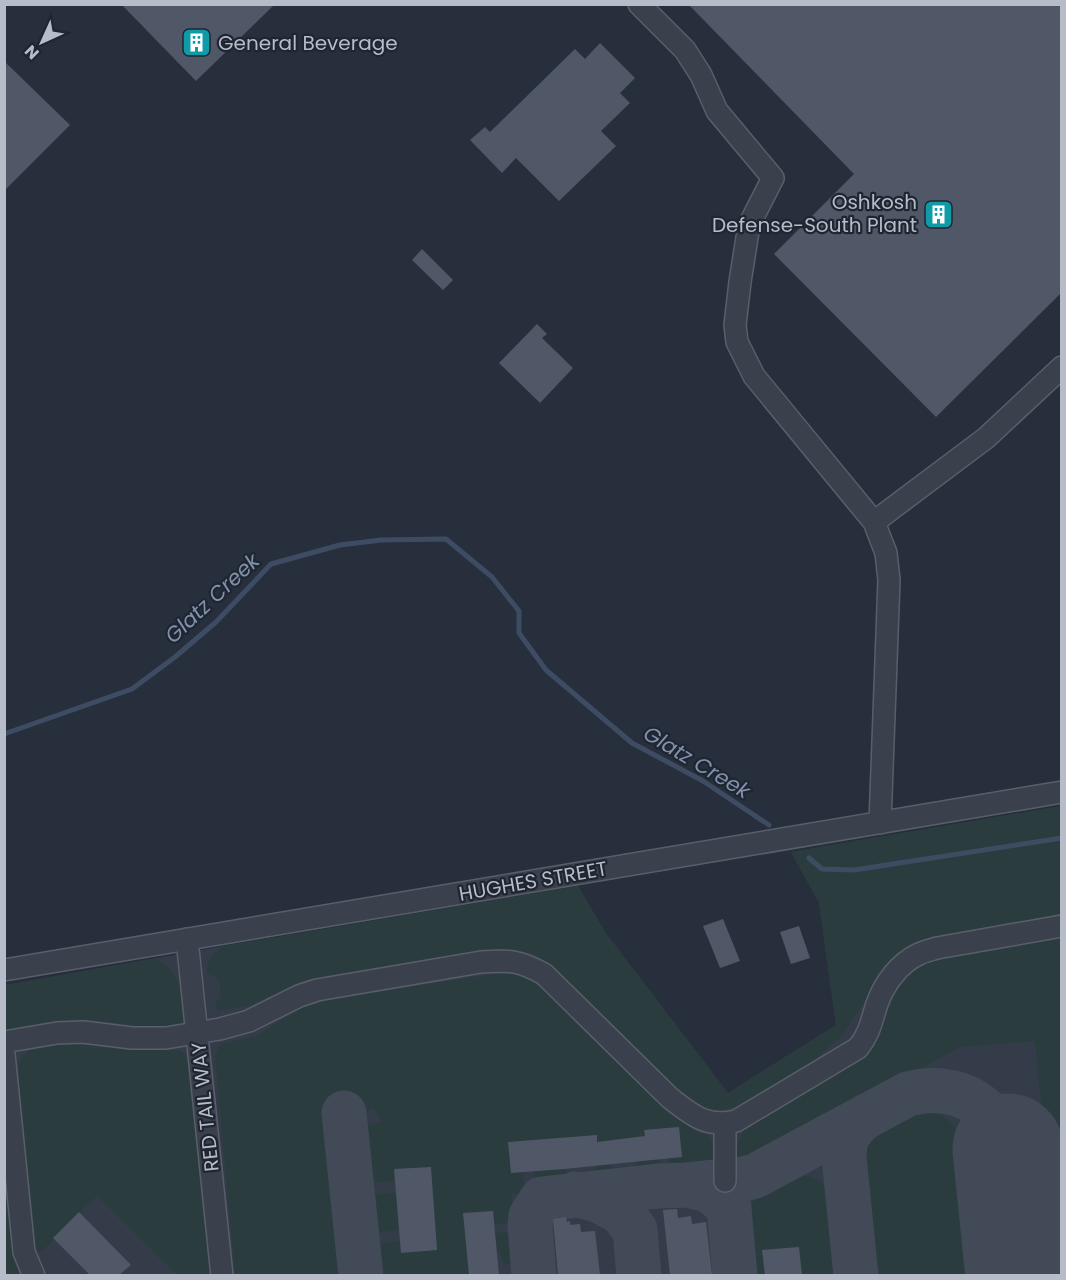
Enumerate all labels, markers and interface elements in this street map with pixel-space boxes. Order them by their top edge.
north arrow [12,12,72,72]
building icon: General Beverage [181,27,213,59]
place label: General Beverage [218,29,398,57]
text: N [19,40,44,65]
place label: Oshkosh Defense-South Plant [712,188,917,239]
building icon: Oshkosh Defense-South Plant [922,198,954,230]
water label: Glatz Creek [158,546,267,650]
water label: Glatz Creek [638,719,757,806]
street label: HUGHES STREET [457,854,610,908]
street label: RED TAIL WAY [184,1041,226,1173]

